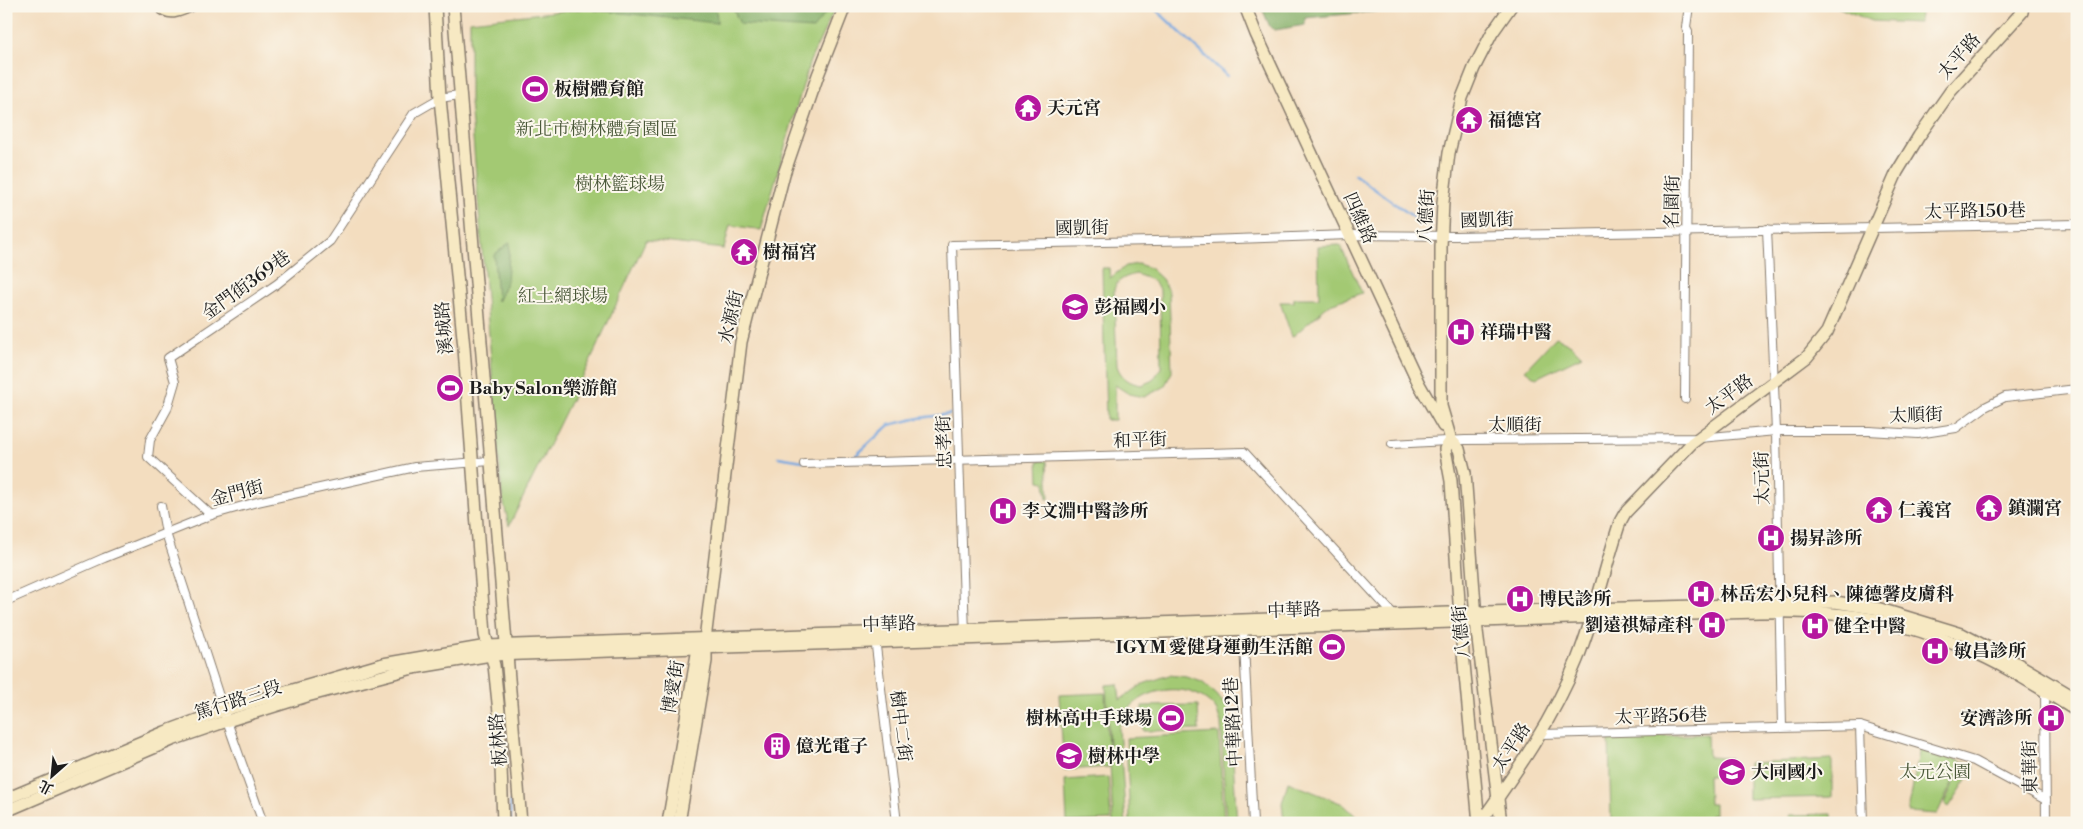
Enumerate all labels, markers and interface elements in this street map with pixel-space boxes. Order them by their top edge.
street label: 太平路 [1933,28,1986,84]
sports icon: 板樹體育館 [520,74,550,104]
place label: 板樹體育館 [554,78,644,101]
temple icon: 天元宮 [1013,93,1043,123]
place label: 天元宮 [1047,97,1101,120]
temple icon: 福德宮 [1454,105,1484,135]
place label: 福德宮 [1488,109,1542,132]
park label: 新北市樹林體育園區 [516,118,678,141]
park label: 樹林籃球場 [575,173,665,196]
street label: 名園街 [1661,175,1684,229]
street label: 八德街 [1413,188,1440,244]
street label: 四維路 [1338,189,1381,248]
street label: 太平路150巷 [1924,199,2026,224]
street label: 國凱街 [1460,208,1514,233]
street label: 國凱街 [1055,217,1109,240]
temple icon: 樹福宮 [729,237,759,267]
place label: 樹福宮 [763,241,817,264]
street label: 金門街369巷 [198,246,295,325]
park label: 紅土網球場 [518,285,608,308]
street label: 水源街 [714,288,749,346]
school or university icon: 彭福國小 [1060,292,1090,322]
place label: 彭福國小 [1094,296,1166,319]
street label: 溪城路 [431,300,458,356]
hospital icon: 祥瑞中醫 [1446,317,1476,347]
place label: 祥瑞中醫 [1480,321,1552,344]
street label: 太平路 [1701,369,1758,420]
sports icon: Baby Salon樂游館 [435,373,465,403]
place label: Baby Salon樂游館 [469,377,617,400]
street label: 太順街 [1889,403,1943,428]
street label: 太順街 [1488,414,1542,437]
street label: 忠孝街 [932,415,957,469]
street label: 和平街 [1113,428,1167,453]
street label: 太元街 [1751,451,1774,505]
street label: 金門街 [208,475,266,512]
temple icon: 鎮瀾宮 [1974,493,2004,523]
temple icon: 仁義宮 [1864,495,1894,525]
hospital icon: 李文淵中醫診所 [988,496,1018,526]
place label: 鎮瀾宮 [2008,497,2062,520]
place label: 仁義宮 [1898,499,1952,522]
place label: 李文淵中醫診所 [1022,500,1149,523]
hospital icon: 揚昇診所 [1756,523,1786,553]
place label: 揚昇診所 [1790,527,1863,550]
hospital icon: 林岳宏小兒科、陳德馨皮膚科 [1686,579,1716,609]
place label: 林岳宏小兒科、陳德馨皮膚科 [1720,583,1954,606]
hospital icon: 博民診所 [1505,584,1535,614]
place label: 博民診所 [1539,588,1612,611]
street label: 中華路 [1267,598,1321,623]
street label: 八德街 [1448,604,1475,660]
hospital icon: 劉遠祺婦產科 [1697,610,1727,640]
hospital icon: 健全中醫 [1800,611,1830,641]
street label: 中華路 [862,612,916,637]
place label: 劉遠祺婦產科 [1585,614,1693,637]
place label: 健全中醫 [1834,615,1906,638]
sports icon: IGYM 愛健身運動生活館 [1317,632,1347,662]
place label: IGYM 愛健身運動生活館 [1116,636,1313,659]
hospital icon: 敏昌診所 [1920,636,1950,666]
place label: 敏昌診所 [1954,640,2027,663]
street label: 博愛街 [657,659,690,716]
street label: 篤行路三段 [192,676,285,725]
street label: 中華路12巷 [1220,676,1247,768]
street label: 樹中二街 [885,689,916,763]
sports icon: 樹林高中手球場 [1156,703,1186,733]
street label: 太平路56巷 [1614,703,1708,730]
hospital icon: 安濟診所 [2036,703,2066,733]
place label: 樹林高中手球場 [1026,707,1152,730]
place label: 安濟診所 [1960,707,2033,730]
street label: 板林路 [485,712,512,768]
street label: 太平路 [1487,718,1536,776]
building icon: 億光電子 [762,731,792,761]
place label: 億光電子 [796,735,868,758]
street label: 東華街 [2019,740,2042,794]
school or university icon: 樹林中學 [1054,741,1084,771]
place label: 樹林中學 [1088,745,1160,768]
north arrow [28,752,78,802]
school or university icon: 大同國小 [1717,757,1747,787]
place label: 大同國小 [1751,761,1823,784]
park label: 太元公園 [1899,761,1971,784]
text: 北 [36,775,57,798]

